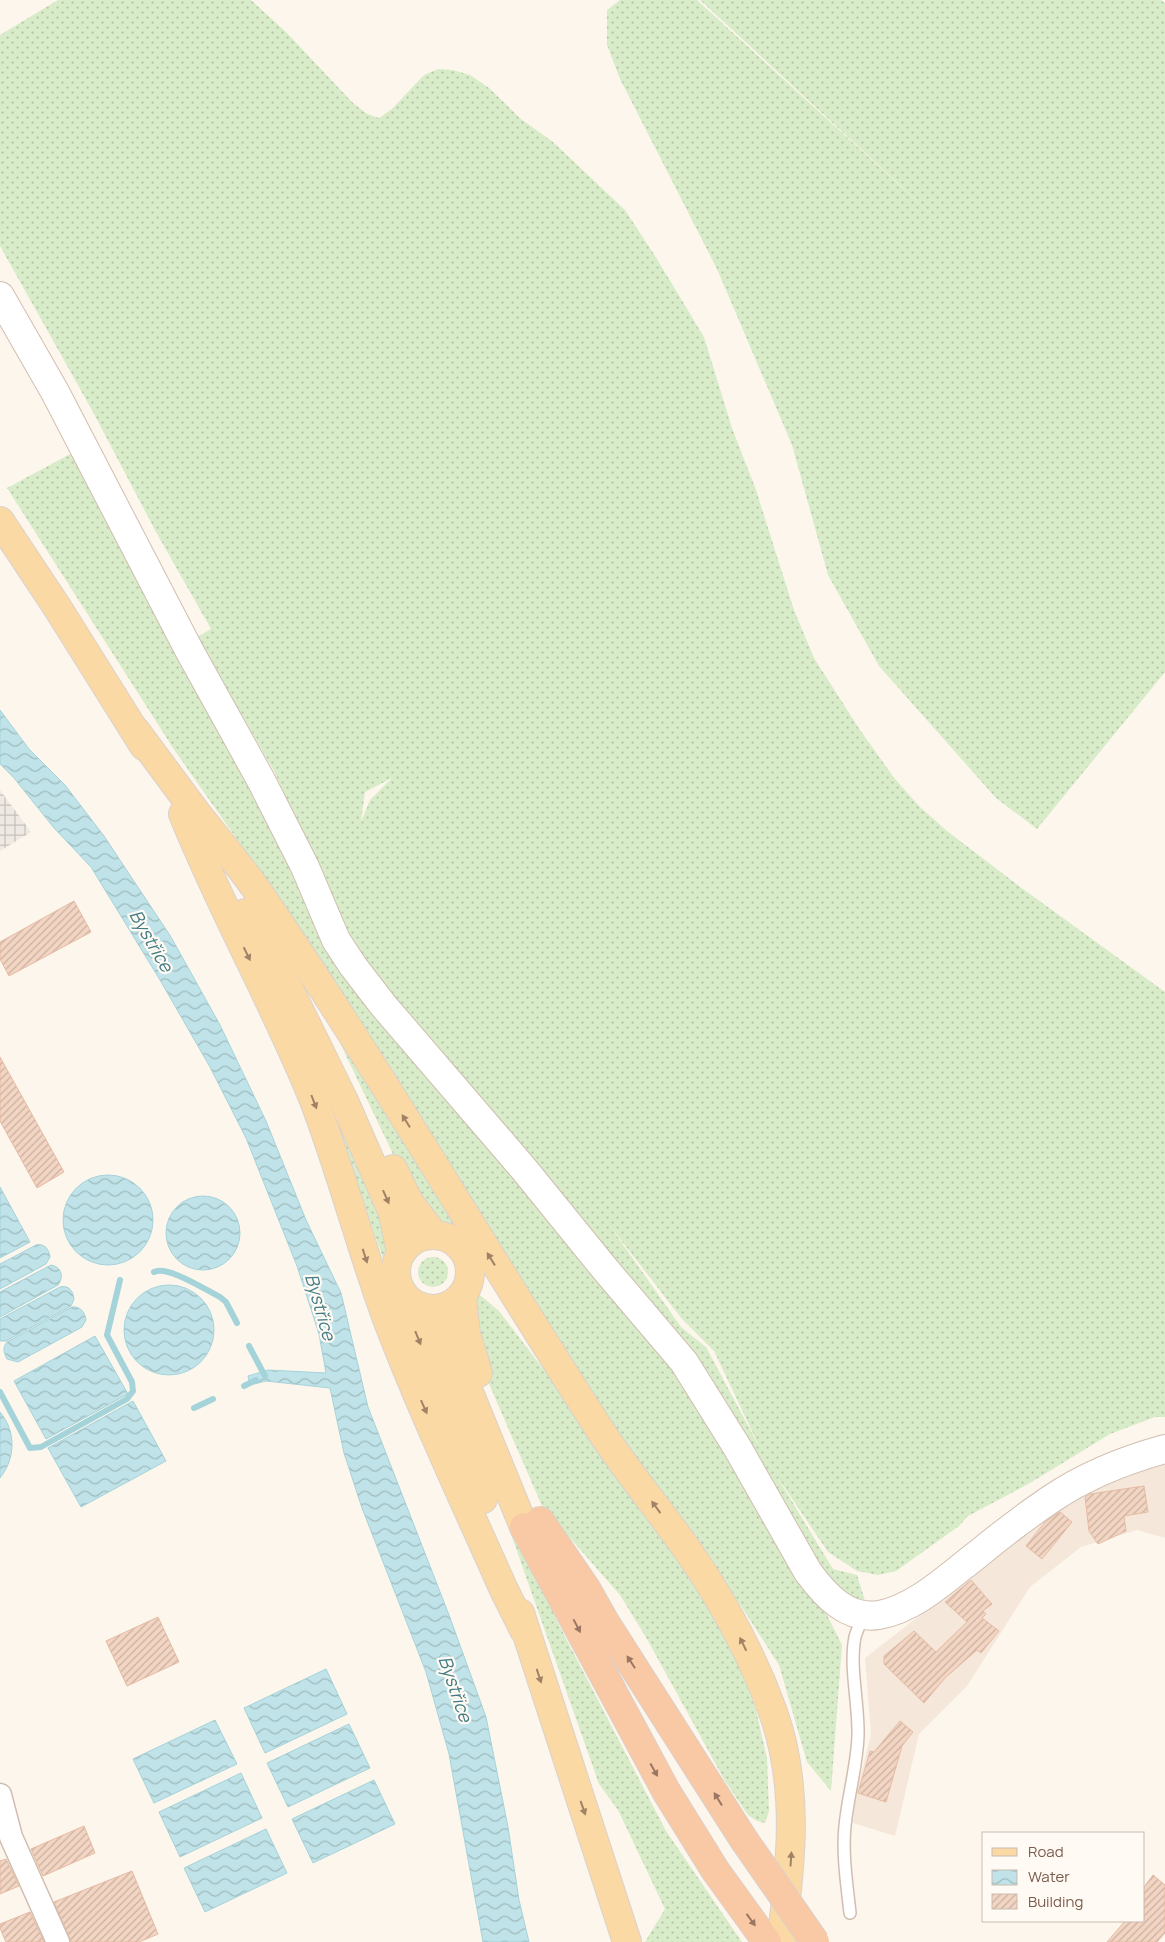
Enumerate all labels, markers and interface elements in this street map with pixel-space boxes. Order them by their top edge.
water label: Bystřice [124,905,180,977]
one-way arrow [243,947,251,961]
one-way arrow [310,1095,318,1110]
one-way arrow [401,1114,410,1127]
one-way arrow [382,1190,390,1204]
one-way arrow [362,1249,370,1264]
one-way arrow [486,1252,496,1265]
water label: Bystřice [300,1271,342,1344]
one-way arrow [414,1331,422,1346]
one-way arrow [421,1400,429,1414]
one-way arrow [651,1500,661,1514]
one-way arrow [573,1619,581,1634]
one-way arrow [739,1637,747,1651]
water label: Bystřice [434,1653,479,1726]
one-way arrow [626,1655,636,1669]
one-way arrow [536,1669,543,1684]
one-way arrow [650,1762,658,1777]
one-way arrow [713,1793,722,1806]
one-way arrow [580,1801,587,1816]
legend [982,1832,1145,1922]
text: Road [1028,1841,1064,1862]
one-way arrow [787,1851,795,1867]
text: Water [1028,1866,1070,1887]
text: Building [1028,1891,1083,1912]
one-way arrow [746,1913,756,1927]

